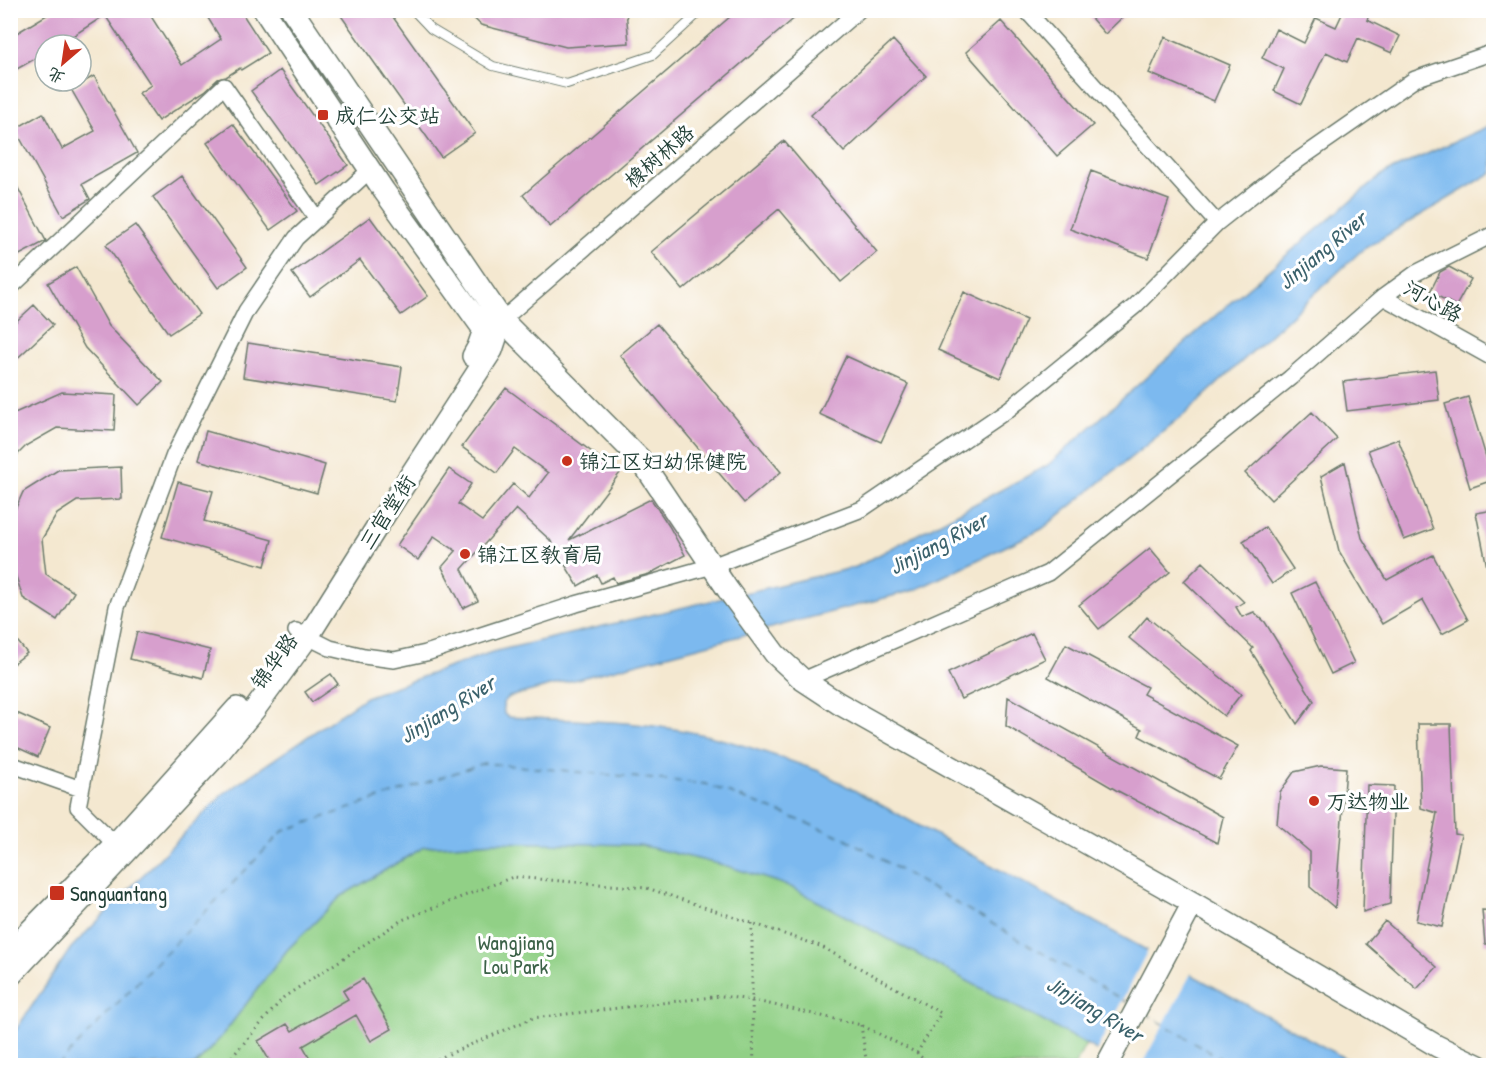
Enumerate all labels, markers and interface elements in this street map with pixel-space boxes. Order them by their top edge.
north arrow [33,33,93,93]
text: 北 [43,63,68,90]
place label: 成仁公交站 [335,101,440,130]
marker: 成仁公交站 [316,108,330,122]
street label: 橡树林路 [618,118,700,194]
water label: Jinjiang River [1271,202,1375,296]
street label: 河心路 [1398,273,1468,329]
place label: 锦江区妇幼保健院 [579,447,747,476]
marker: 锦江区妇幼保健院 [560,454,574,468]
street label: 三官堂街 [352,469,422,555]
water label: Jinjiang River [884,503,995,581]
place label: 锦江区教育局 [477,540,603,569]
marker: 锦江区教育局 [458,547,472,561]
street label: 锦华路 [244,627,304,695]
water label: Jinjiang River [393,666,503,750]
place label: 万达物业 [1326,787,1410,816]
marker: 万达物业 [1307,794,1321,808]
place label: Sanguantang [70,879,167,908]
marker: Sanguantang [48,884,66,902]
park label: Wangjiang Lou Park [478,928,554,981]
water label: Jinjiang River [1041,968,1151,1051]

